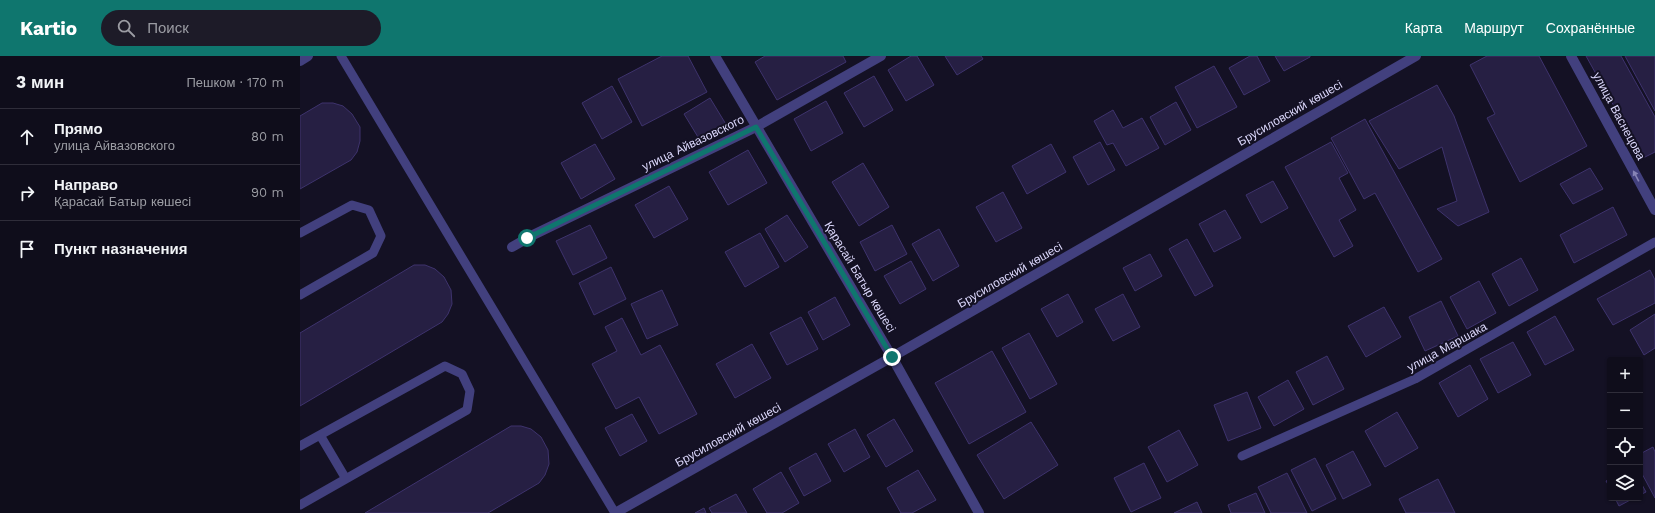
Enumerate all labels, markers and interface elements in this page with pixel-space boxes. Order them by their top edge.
search box [101,10,381,46]
text: Kartio [20,17,77,40]
icon: search [115,17,137,39]
text: Поиск [147,19,189,37]
text: Карта [1405,20,1442,36]
text: Маршрут [1464,20,1524,36]
text: Сохранённые [1546,20,1635,36]
street label: улица Васнецова [1590,70,1648,163]
text: 3 мин [16,72,64,92]
text: Пешком · 170 m [186,75,284,90]
street label: Брусиловский көшесі [1235,77,1345,149]
street label: улица Айвазовского [640,112,747,174]
text: Прямо [54,120,103,138]
icon: ahead [16,126,38,148]
text: 80 m [251,129,284,144]
text: улица Айвазовского [54,138,175,153]
one-way arrow [1633,170,1640,182]
text: Направо [54,176,118,194]
icon: right [16,182,38,204]
text: 90 m [251,185,284,200]
text: Қарасай Батыр көшесі [54,194,191,209]
street label: Қарасай Батыр көшесі [821,219,899,335]
route start [518,229,536,247]
icon: arrive [16,238,38,260]
street label: Брусиловский көшесі [955,239,1065,311]
text: Пункт назначения [54,240,187,258]
street label: улица Маршака [1405,319,1490,375]
route end [883,348,901,366]
map controls [1607,357,1643,501]
button: + [1607,357,1643,393]
button: − [1607,393,1643,429]
street label: Брусиловский көшесі [673,400,783,470]
button: locate [1607,429,1643,465]
button: layers [1607,465,1643,501]

